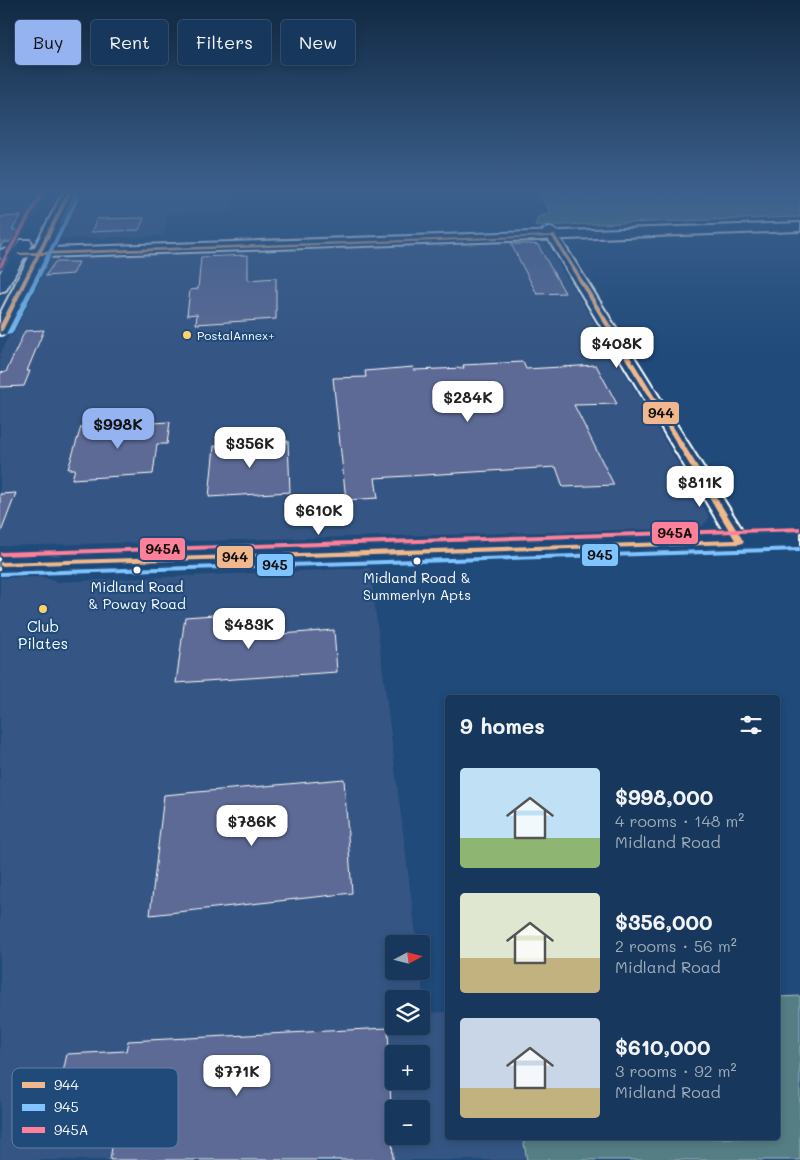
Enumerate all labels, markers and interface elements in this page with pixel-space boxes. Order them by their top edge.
chip: Buy [15,20,81,65]
chip: Rent [91,20,168,65]
chip: Filters [178,20,271,65]
chip: New [281,20,355,65]
pin: $408K [582,326,652,369]
place label: PostalAnnex+ [197,327,275,343]
marker: PostalAnnex+ [181,329,193,341]
text: $408K [592,332,642,353]
pin: $284K [433,380,503,423]
text: $284K [443,386,493,407]
line badge: 944 [642,401,680,425]
text: 944 [648,403,674,422]
pin: $998K [83,408,153,450]
text: $998K [93,413,143,434]
pin: $356K [215,426,285,469]
text: $356K [225,432,275,453]
pin: $811K [665,466,735,508]
text: $811K [678,471,722,492]
pin: $610K [284,494,354,536]
text: $610K [295,499,343,520]
line badge: 945A [651,521,699,545]
text: 945A [657,523,693,542]
line badge: 945A [139,537,186,561]
text: 945A [145,539,181,558]
line badge: 945 [581,543,619,567]
line badge: 944 [216,545,254,569]
text: 945 [587,545,613,564]
text: 944 [222,547,248,566]
line badge: 945 [256,553,294,577]
text: 945 [262,555,288,574]
marker: Midland Road & Summerlyn Apts [412,556,422,566]
marker: Midland Road & Poway Road [132,565,142,575]
place label: Midland Road & Summerlyn Apts [363,568,471,604]
place label: Midland Road & Poway Road [88,577,186,613]
marker: Club Pilates [37,603,49,615]
pin: $483K [214,608,284,650]
text: $483K [224,613,274,634]
place label: Club Pilates [18,616,68,653]
icon: filters [737,711,765,739]
text: 9 homes [460,712,545,739]
text: $998,000 [615,783,713,810]
icon: home [500,788,560,848]
pin: $786K [217,804,287,847]
text: $786K [228,810,276,831]
text: 4 rooms · 148 m² [615,810,744,831]
text: Midland Road [615,831,721,852]
text: $356,000 [615,908,713,935]
icon: home [500,913,560,973]
north arrow [385,935,430,980]
map controls [385,935,430,1145]
text: 2 rooms · 56 m² [615,935,737,956]
text: Midland Road [615,956,721,977]
button: layers [385,990,430,1035]
text: $610,000 [615,1033,710,1060]
icon: home [500,1038,560,1098]
button: + [385,1045,430,1090]
pin: $771K [202,1054,272,1097]
text: $771K [214,1060,260,1081]
text: 3 rooms · 92 m² [615,1060,737,1081]
legend [12,1068,178,1148]
text: 944 [54,1075,79,1094]
text: Midland Road [615,1081,721,1102]
text: 945 [54,1097,79,1116]
button: − [385,1100,430,1145]
text: 945A [54,1120,88,1139]

